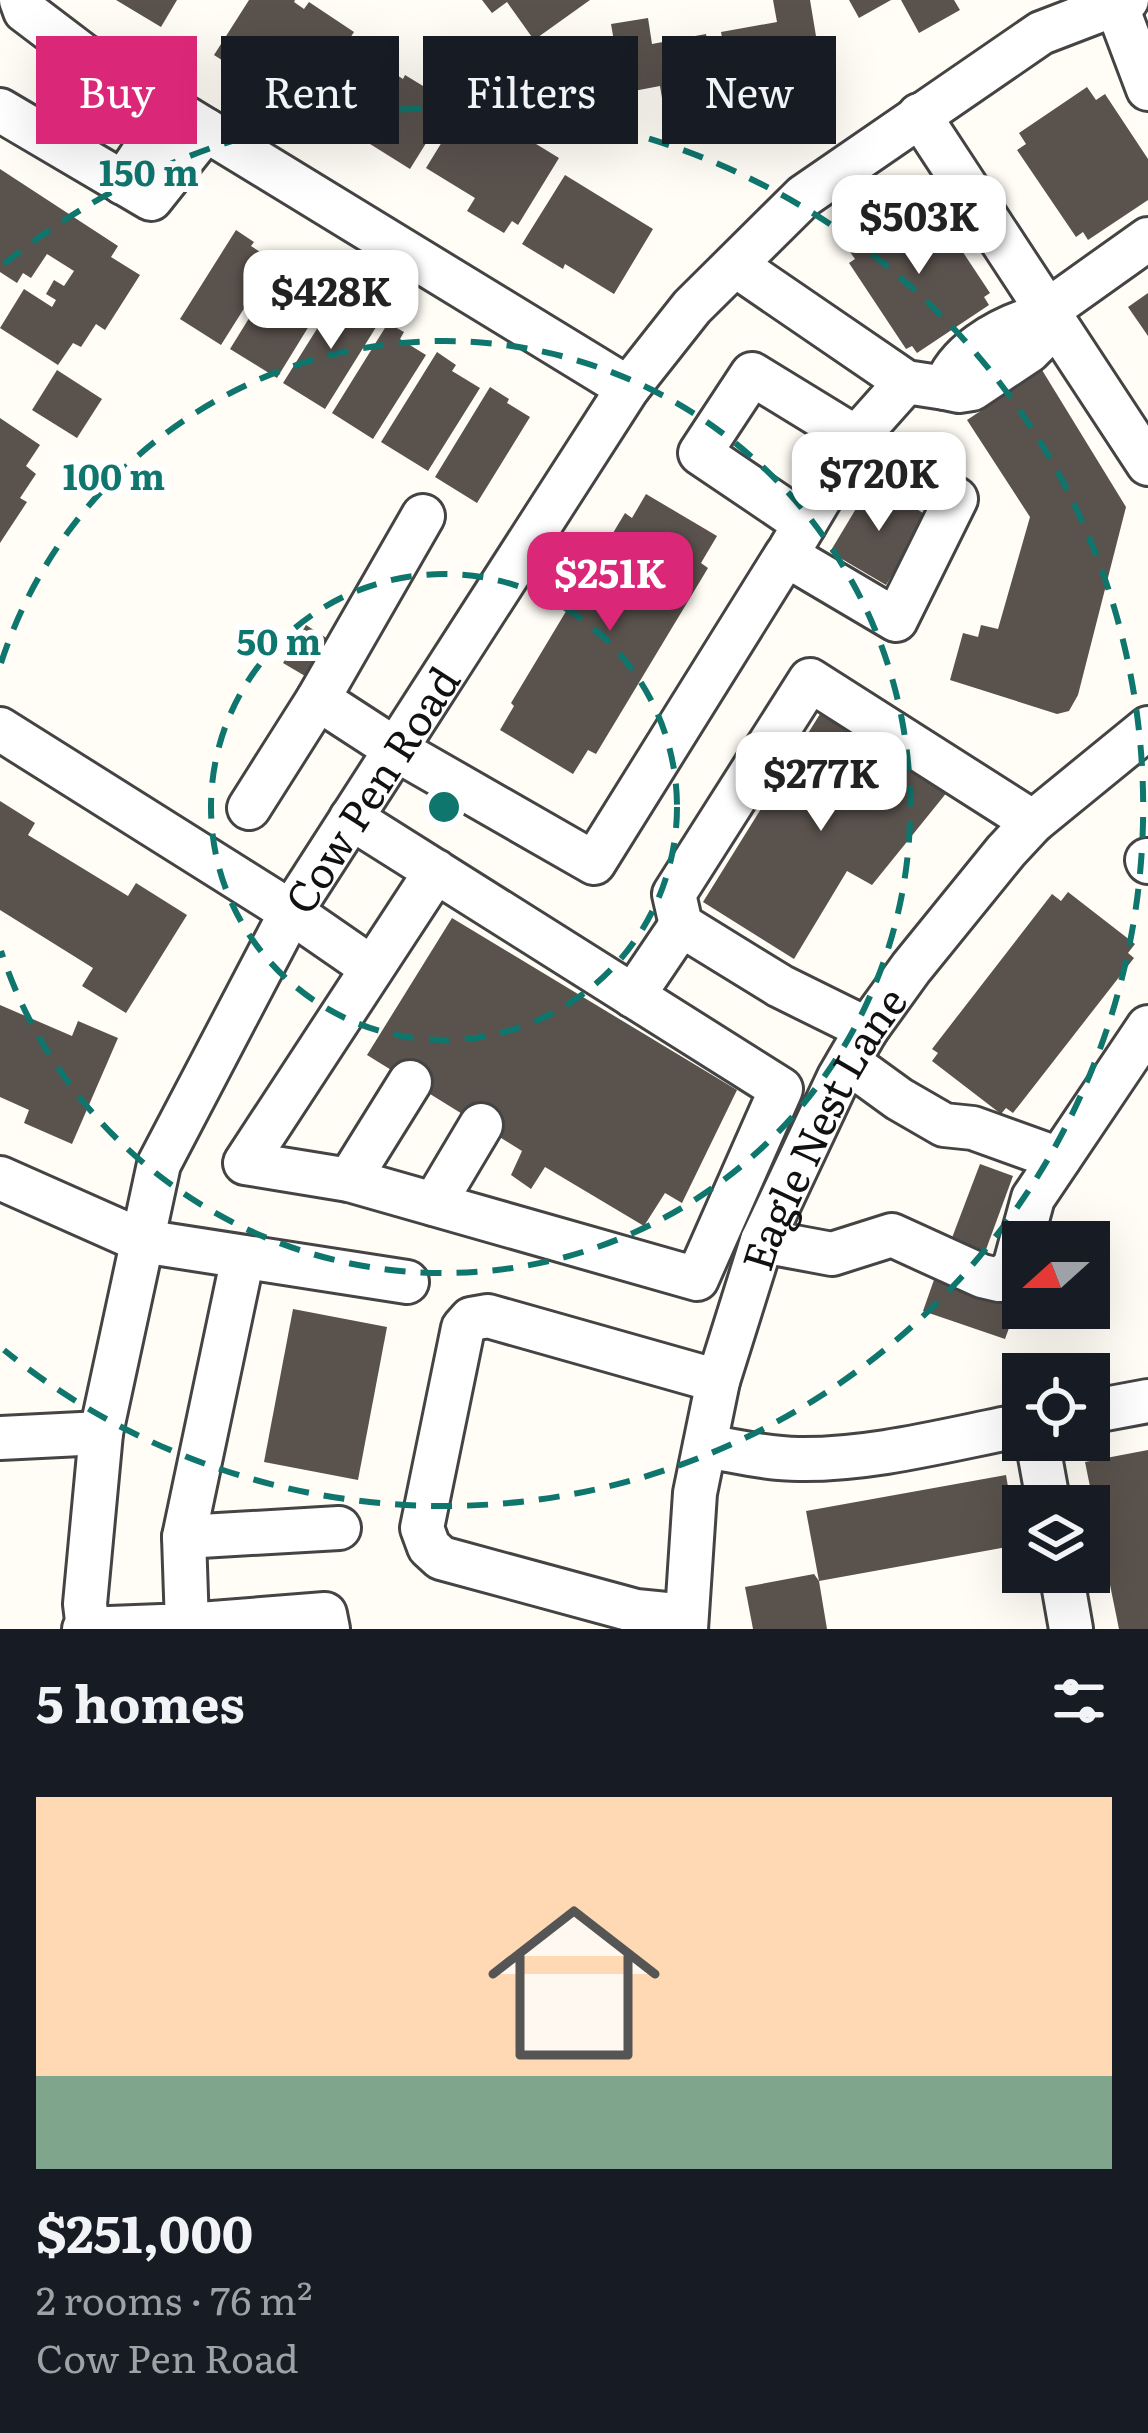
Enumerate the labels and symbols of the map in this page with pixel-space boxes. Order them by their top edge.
text: 150 m [99,144,199,197]
pin: $503K [835,175,1003,277]
pin: $428K [247,250,415,352]
pin: $720K [795,432,963,534]
text: 100 m [63,448,165,501]
pin: $251K [526,532,694,634]
text: 50 m [237,613,322,666]
street label: Cow Pen Road [268,653,473,925]
pin: $277K [737,732,905,834]
centre of rings [423,786,465,828]
street label: Eagle Nest Lane [724,973,920,1278]
north arrow [1002,1221,1110,1329]

